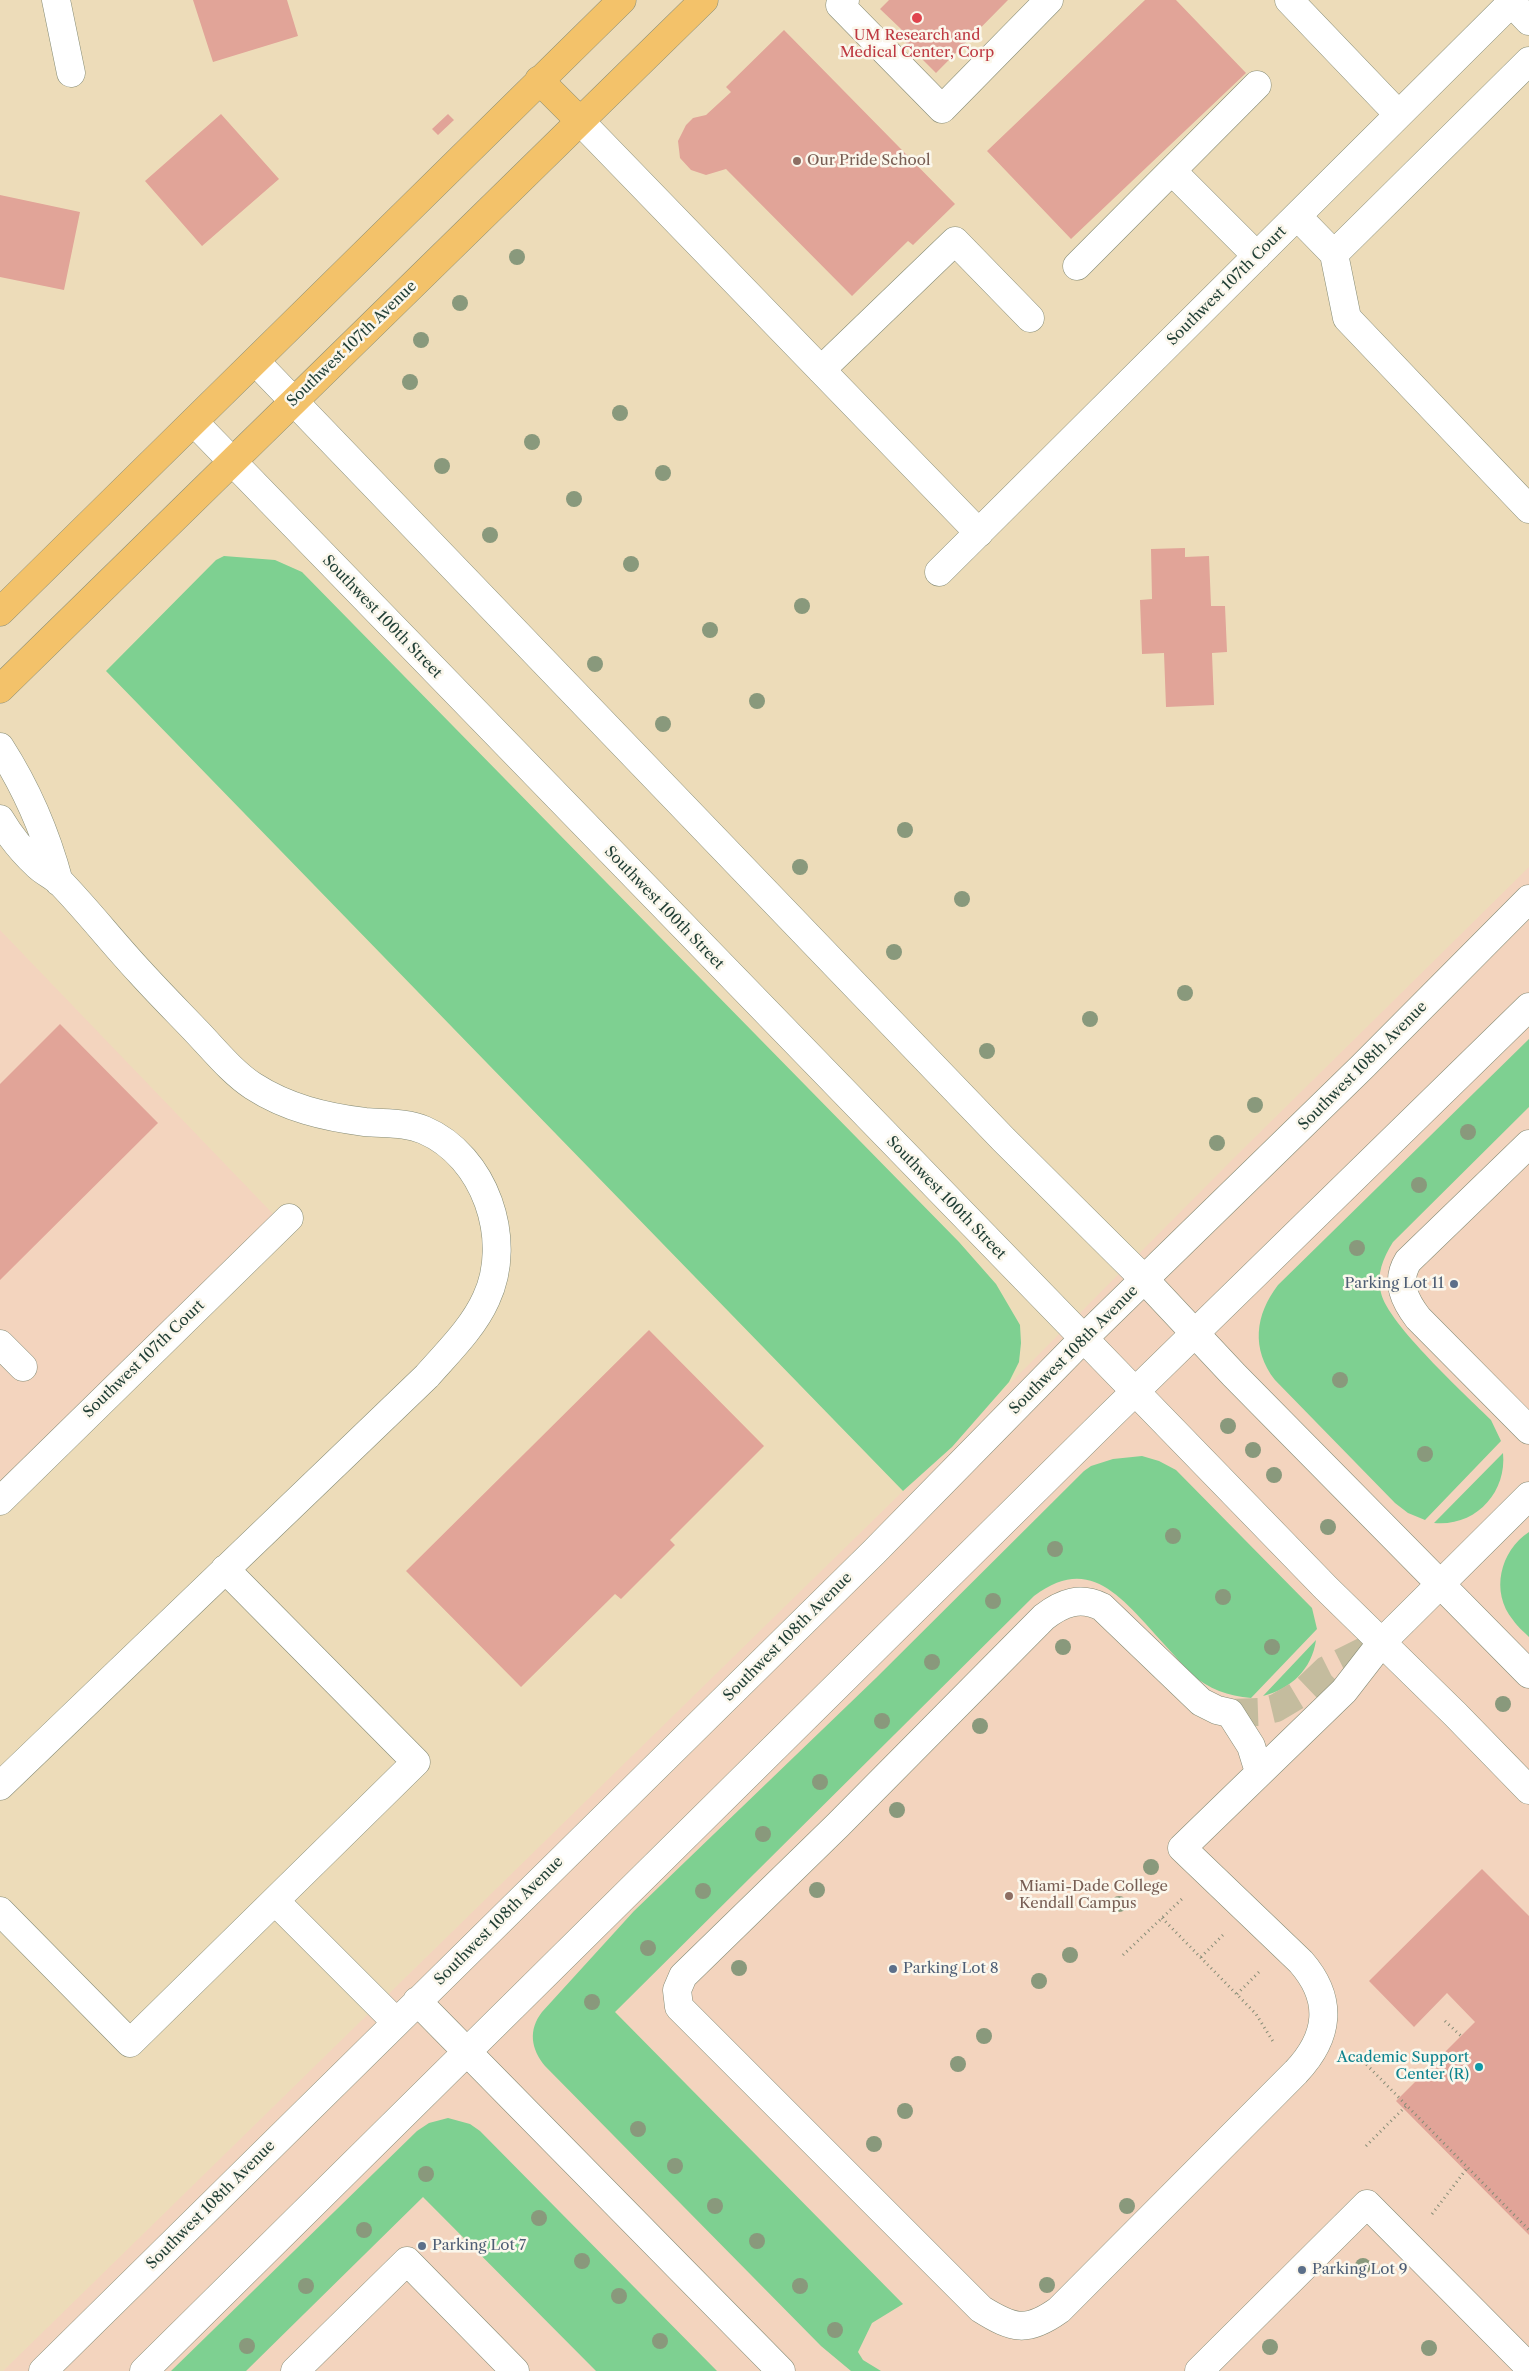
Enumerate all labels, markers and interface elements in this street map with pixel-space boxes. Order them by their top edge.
marker: UM Research and Medical Center, Corp [910,11,924,25]
place label: UM Research and Medical Center, Corp [840,27,994,62]
place label: Our Pride School [807,152,930,170]
marker: Our Pride School [791,155,803,167]
street label: Southwest 107th Court [1164,223,1290,349]
street label: Southwest 107th Avenue [283,277,421,411]
street label: Southwest 100th Street [318,552,446,682]
street label: Southwest 100th Street [600,843,728,973]
street label: Southwest 108th Avenue [1295,998,1431,1134]
street label: Southwest 100th Street [882,1133,1010,1263]
place label: Parking Lot 11 [1345,1275,1444,1293]
marker: Parking Lot 11 [1448,1278,1460,1290]
street label: Southwest 108th Avenue [1006,1282,1142,1418]
street label: Southwest 107th Court [80,1296,208,1422]
street label: Southwest 108th Avenue [720,1569,856,1705]
street label: Southwest 108th Avenue [431,1853,567,1989]
place label: Miami-Dade College Kendall Campus [1019,1878,1168,1913]
marker: Miami-Dade College Kendall Campus [1003,1890,1015,1902]
place label: Parking Lot 8 [903,1960,999,1978]
marker: Parking Lot 8 [887,1963,899,1975]
place label: Academic Support Center (R) [1337,2049,1469,2084]
marker: Academic Support Center (R) [1473,2061,1485,2073]
street label: Southwest 108th Avenue [143,2137,279,2273]
place label: Parking Lot 7 [432,2237,526,2255]
marker: Parking Lot 7 [416,2240,428,2252]
place label: Parking Lot 9 [1312,2261,1408,2279]
marker: Parking Lot 9 [1296,2264,1308,2276]

